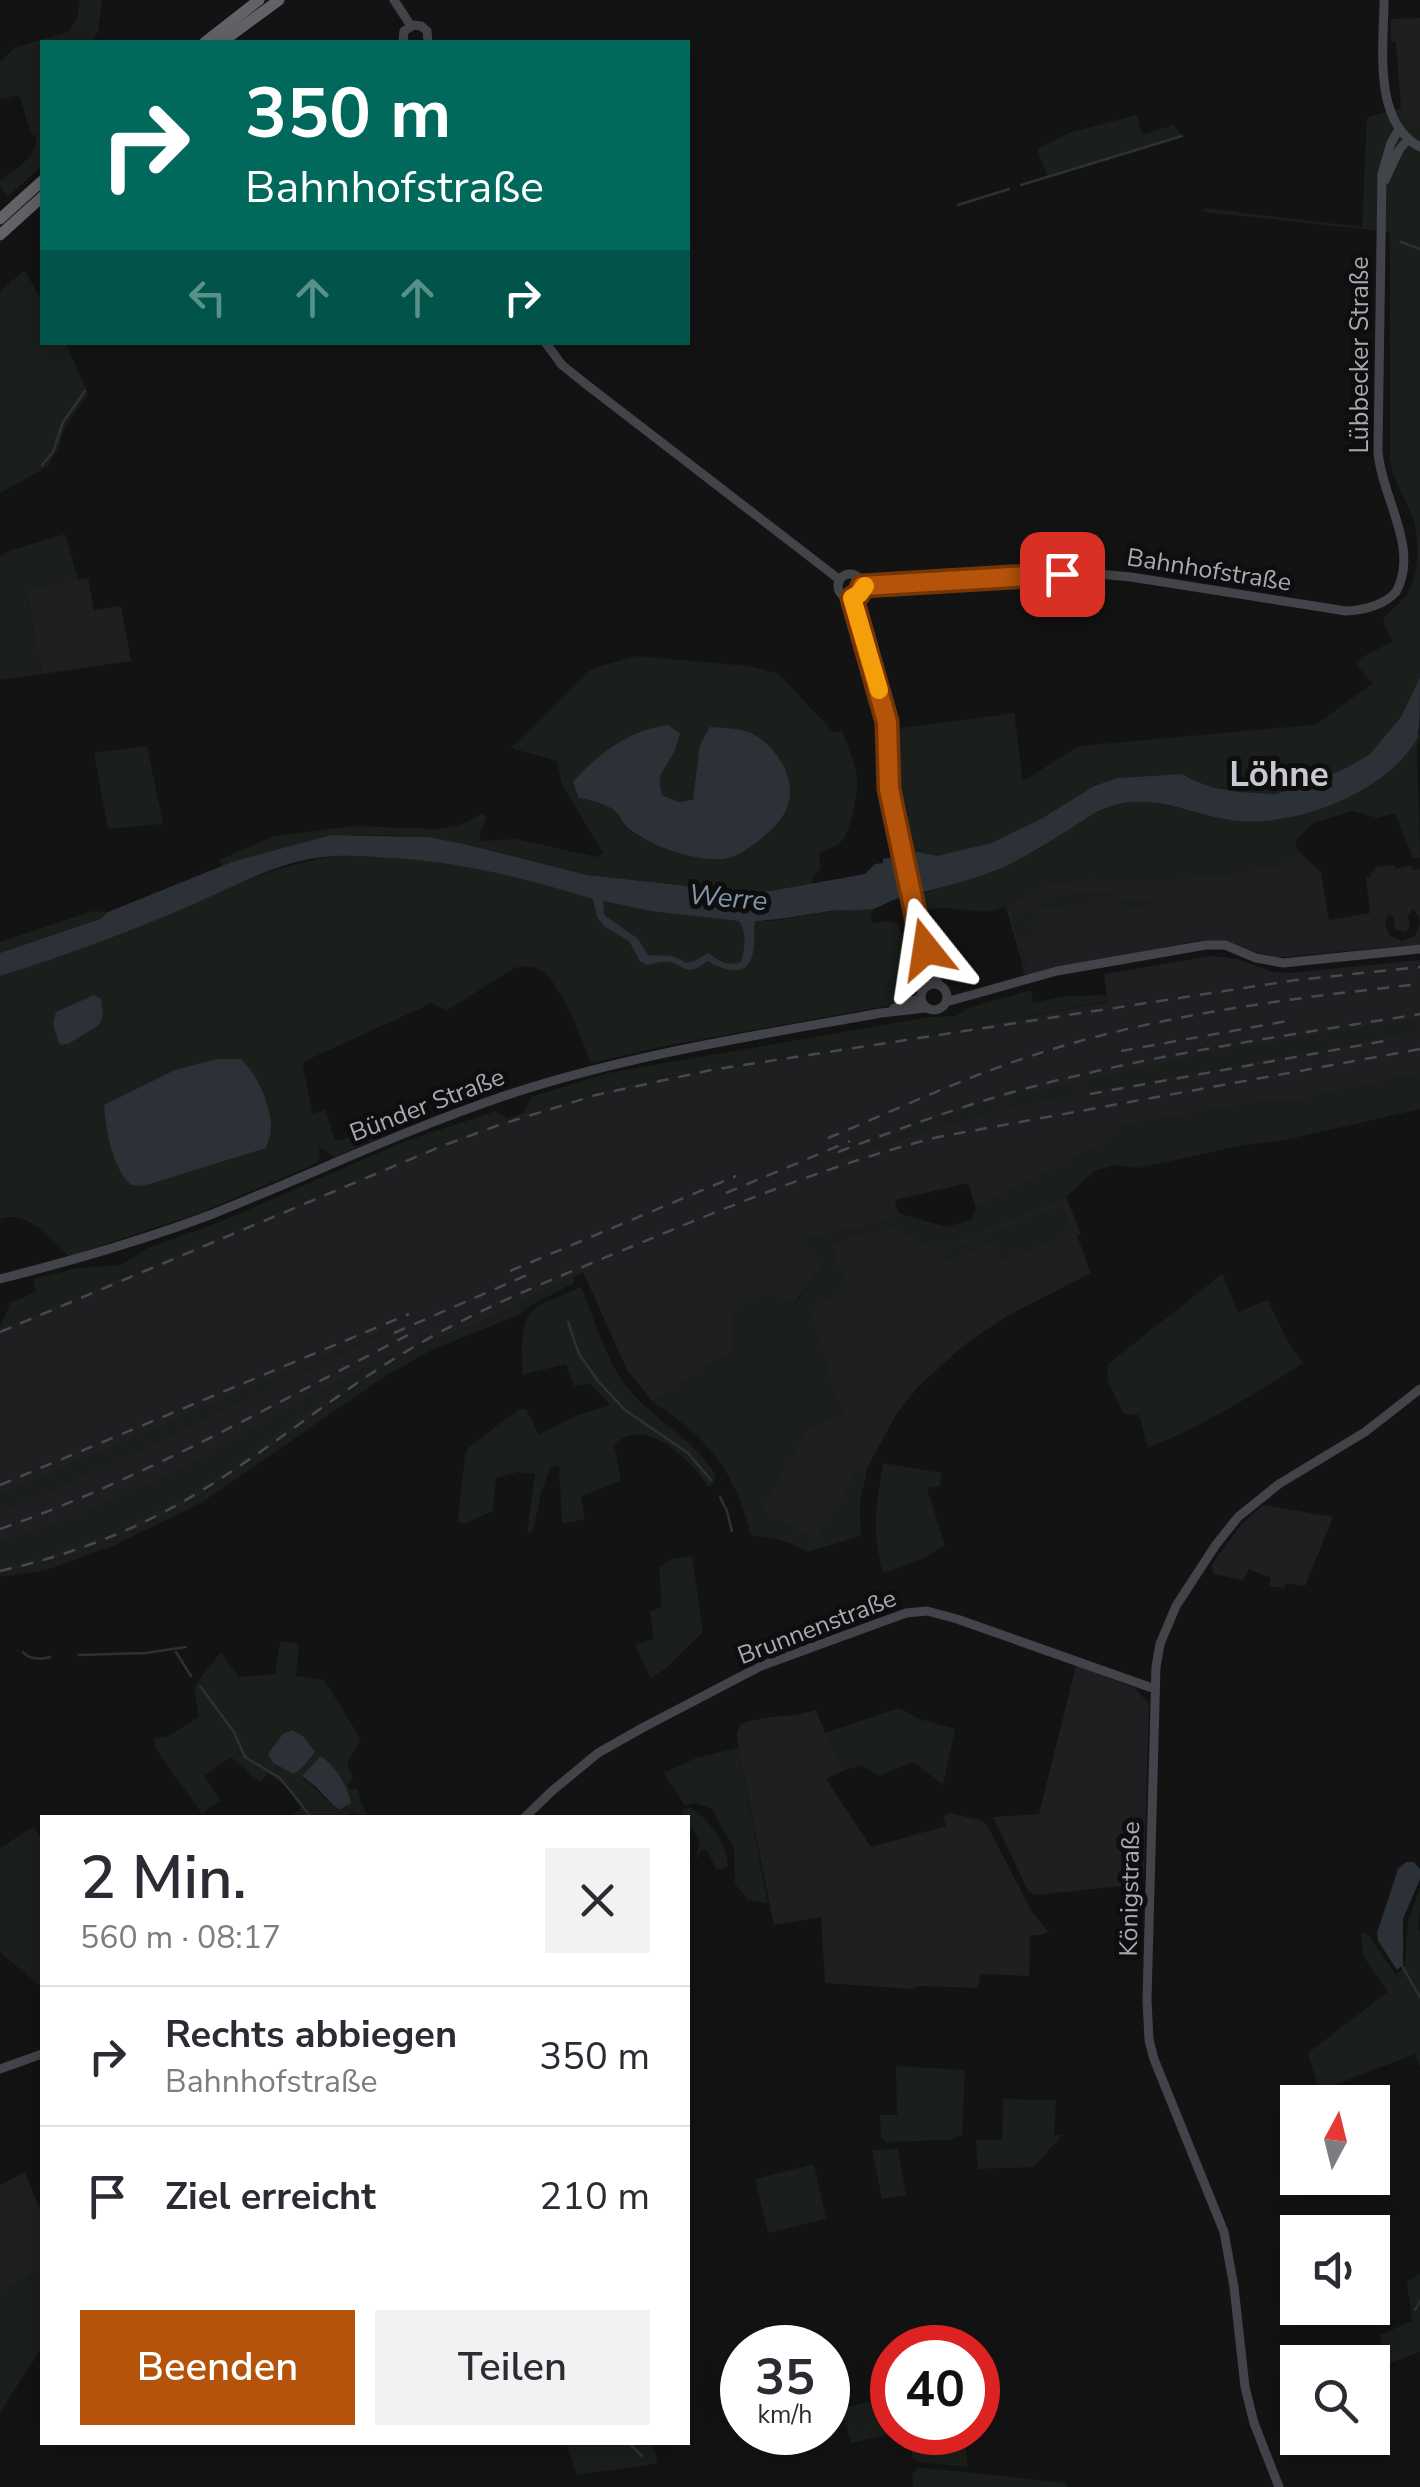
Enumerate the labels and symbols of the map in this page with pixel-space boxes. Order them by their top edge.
street label: Lübbecker Straße [1343,256,1377,454]
pin [1020,532,1105,617]
street label: Bahnhofstraße [1124,540,1294,600]
district label: Löhne [1229,751,1329,798]
water label: Werre [687,876,769,920]
position arrow [874,897,978,1001]
street label: Bünder Straße [345,1060,509,1150]
street label: Brunnenstraße [733,1581,901,1673]
street label: Königstraße [1112,1821,1148,1957]
north arrow [1280,2085,1390,2195]
speed limit sign: 40 [870,2325,1000,2455]

